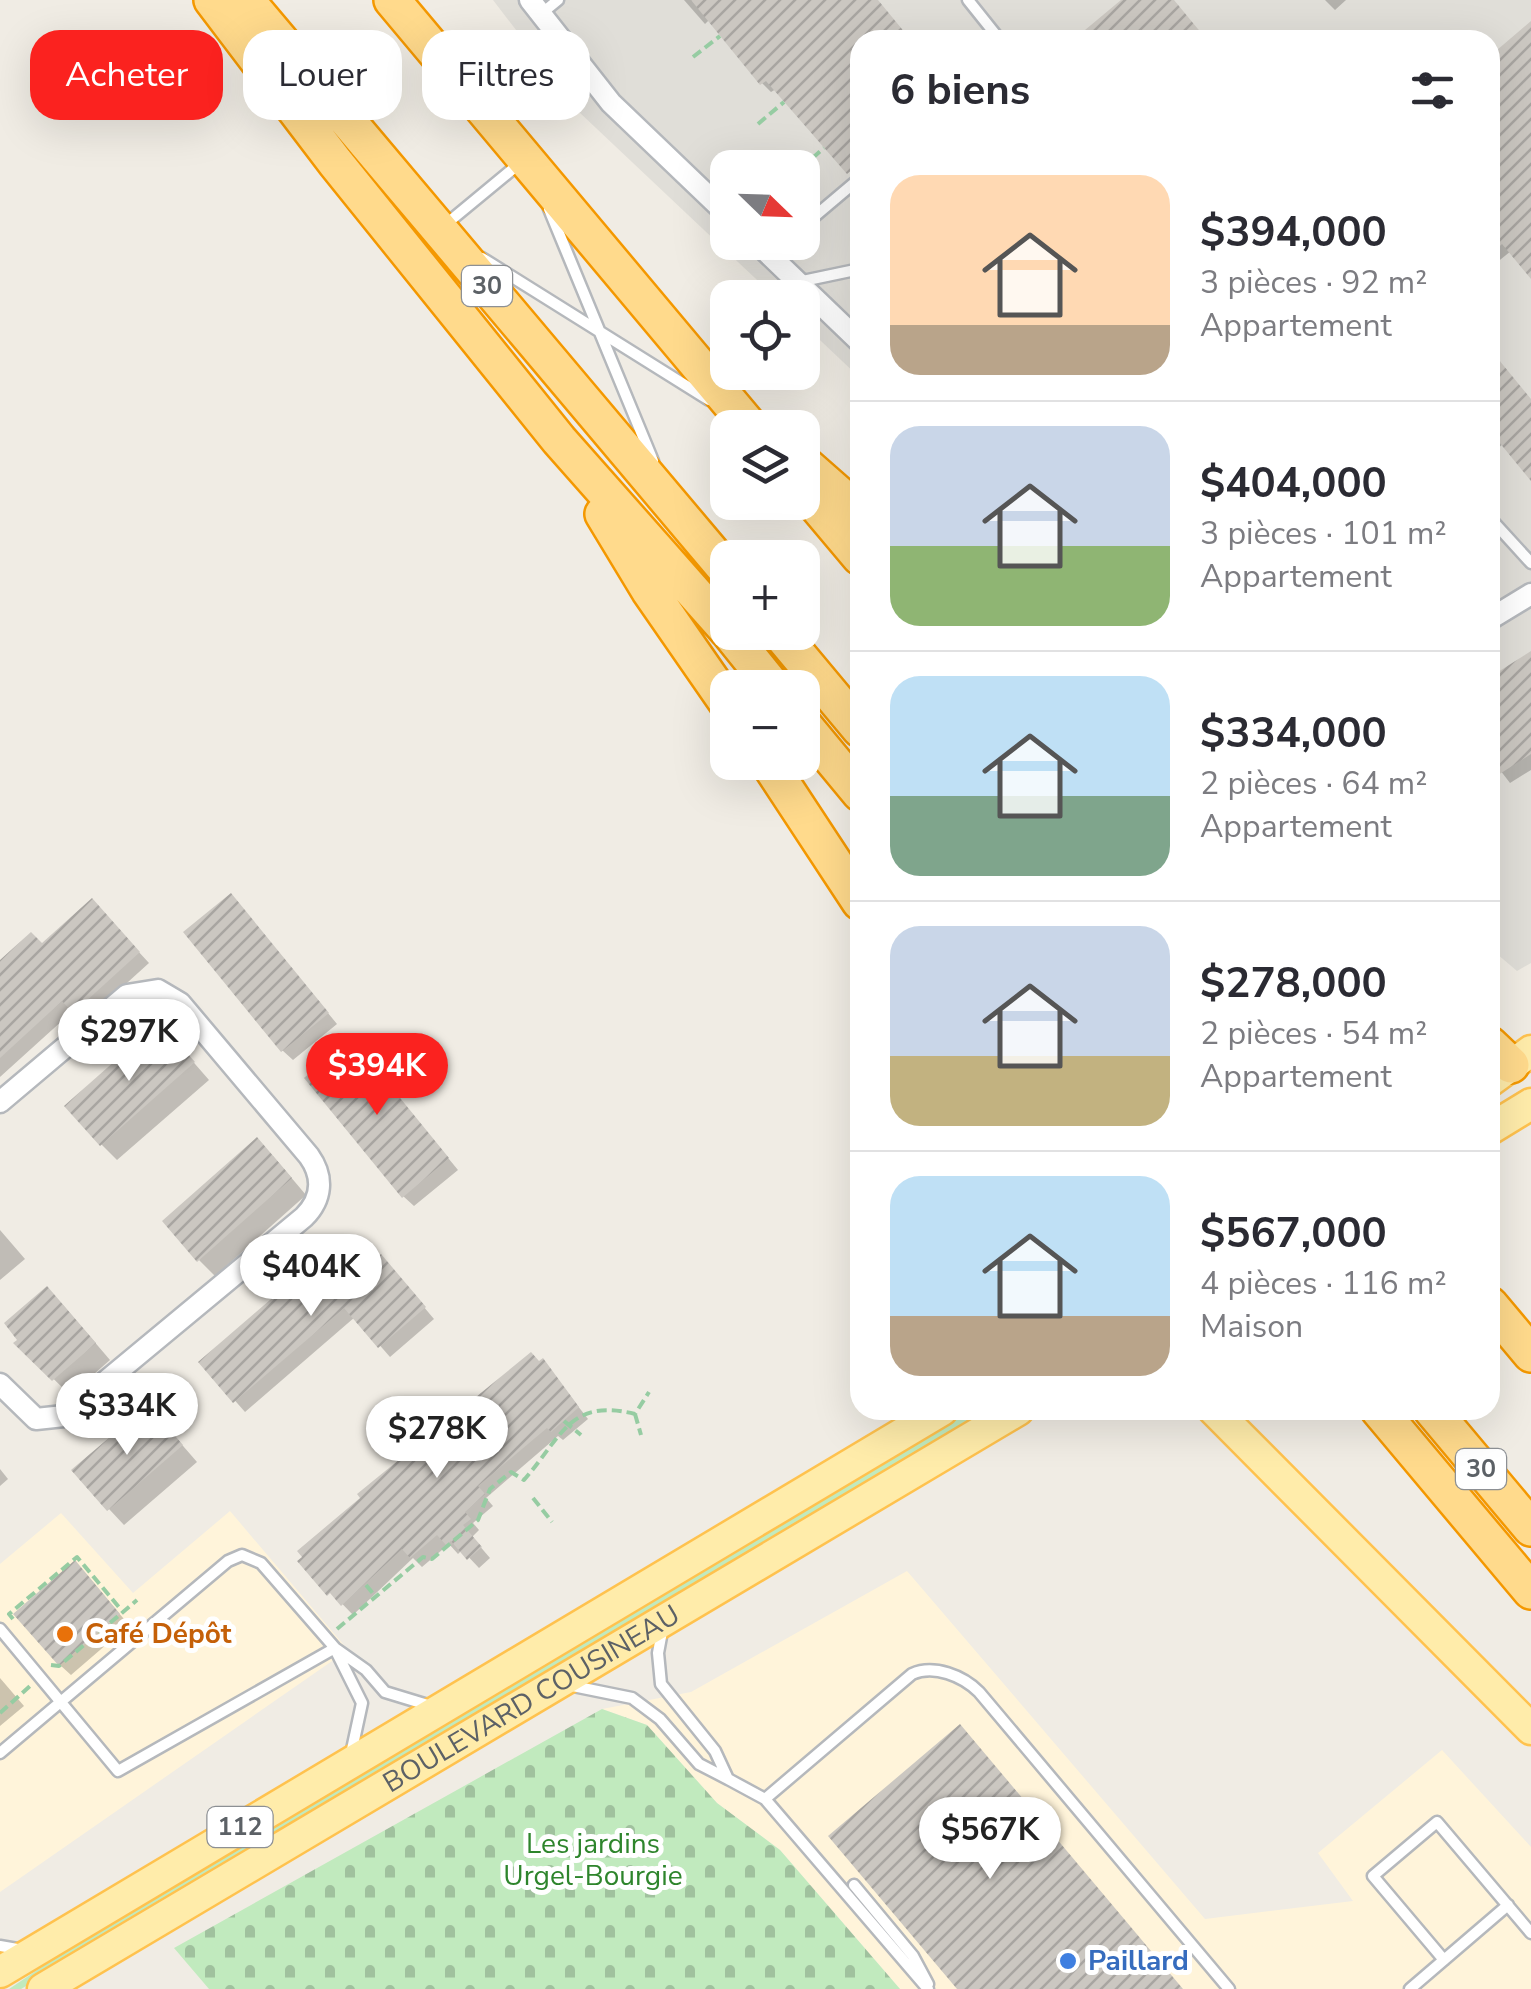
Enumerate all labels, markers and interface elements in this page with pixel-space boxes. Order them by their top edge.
chip: Acheter [30,30,223,120]
chip: Louer [243,30,402,120]
chip: Filtres [422,30,590,120]
text: 6 biens [890,62,1030,119]
icon: filters [1405,63,1460,118]
north arrow [710,150,820,260]
map controls [710,150,820,780]
text: $394,000 [1200,204,1387,261]
icon: home [970,215,1090,335]
text: 3 pièces · 92 m² [1200,261,1427,304]
road number: 30 [462,266,512,306]
button: locate [710,280,820,390]
text: Appartement [1200,304,1392,347]
button: layers [710,410,820,520]
text: $404,000 [1200,455,1387,512]
icon: home [970,466,1090,586]
text: 3 pièces · 101 m² [1200,512,1447,555]
button: + [710,540,820,650]
text: Appartement [1200,555,1392,598]
button: − [710,670,820,780]
text: $334,000 [1200,705,1387,762]
icon: home [970,716,1090,836]
text: 2 pièces · 64 m² [1200,762,1427,805]
text: Appartement [1200,805,1392,848]
text: $278,000 [1200,955,1387,1012]
icon: home [970,966,1090,1086]
pin: $297K [59,999,199,1084]
text: $297K [80,1010,178,1053]
text: 2 pièces · 54 m² [1200,1012,1427,1055]
pin: $394K [307,1033,447,1118]
text: $394K [328,1044,426,1087]
text: Appartement [1200,1055,1392,1098]
text: $567,000 [1200,1205,1387,1262]
icon: home [970,1216,1090,1336]
pin: $404K [241,1234,381,1319]
text: $404K [262,1245,360,1288]
text: 4 pièces · 116 m² [1200,1262,1447,1305]
text: Maison [1200,1305,1303,1348]
pin: $334K [57,1373,197,1458]
text: $334K [78,1384,176,1427]
pin: $278K [367,1396,507,1481]
text: $278K [388,1407,486,1450]
road number: 30 [1456,1449,1506,1489]
street label: BOULEVARD COUSINEAU [376,1596,687,1802]
place label: Café Dépôt [85,1615,232,1653]
marker: Café Dépôt [54,1623,76,1645]
pin: $567K [920,1797,1060,1882]
road number: 112 [208,1807,272,1847]
text: $567K [941,1808,1039,1851]
park label: Les jardins Urgel-Bourgie [503,1825,683,1895]
place label: Paillard [1088,1942,1189,1980]
marker: Paillard [1057,1950,1079,1972]

